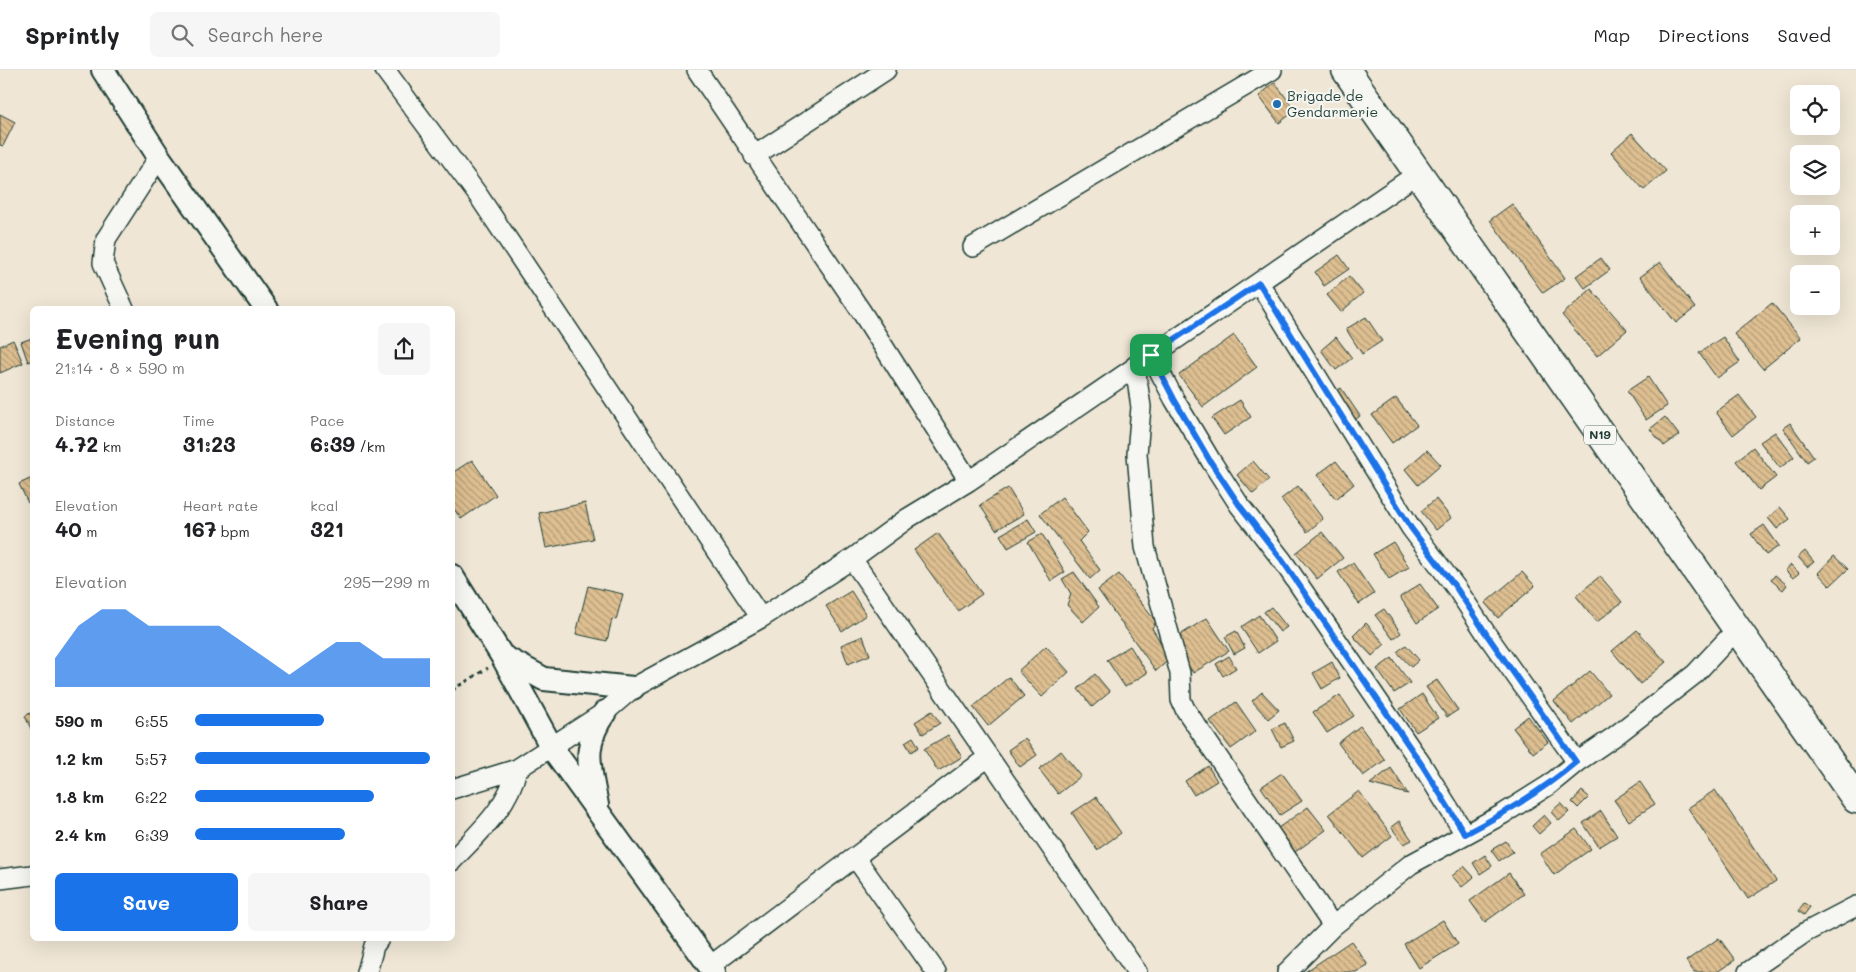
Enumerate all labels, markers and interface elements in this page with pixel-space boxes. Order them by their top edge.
search box [150,12,500,57]
text: Sprintly [25,19,120,50]
icon: search [168,21,196,49]
text: Search here [208,22,323,47]
text: Map [1593,23,1630,47]
text: Directions [1658,23,1750,47]
text: Saved [1778,23,1831,47]
map controls [1790,85,1840,315]
button: locate [1790,85,1840,135]
place label: Brigade de Gendarmerie [1287,86,1378,121]
marker: Brigade de Gendarmerie [1271,98,1283,110]
button: layers [1790,145,1840,195]
button: + [1790,205,1840,255]
button: − [1790,265,1840,315]
text: Evening run [55,320,220,356]
button: share [378,323,430,375]
pin [1130,334,1172,376]
icon: arrive [1137,341,1165,369]
text: 21:14 · 8 × 590 m [55,357,185,378]
text: Distance [55,411,115,430]
text: Time [183,411,215,430]
text: Pace [310,411,345,430]
road number: N19 [1584,426,1616,444]
text: 4.72 [55,430,98,457]
text: 31:23 [183,430,236,457]
text: 6:39 [310,430,355,457]
text: km [98,437,121,456]
text: /km [355,437,385,456]
text: Elevation [55,496,118,515]
text: Heart rate [183,496,258,515]
text: kcal [310,496,338,515]
text: 40 [55,515,82,542]
text: 167 [183,515,216,542]
text: 321 [310,515,344,542]
text: m [82,522,97,541]
text: bpm [216,522,250,541]
text: Elevation [55,571,127,592]
text: 295–299 m [344,571,430,592]
text: 590 m [55,710,103,731]
text: 6:55 [135,710,168,731]
text: 1.2 km [55,748,103,769]
text: 5:57 [135,748,168,769]
text: 1.8 km [55,786,104,807]
text: 6:22 [135,786,167,807]
text: 2.4 km [55,824,106,845]
text: 6:39 [135,824,168,845]
button: Save [55,873,238,931]
button: Share [248,873,430,931]

